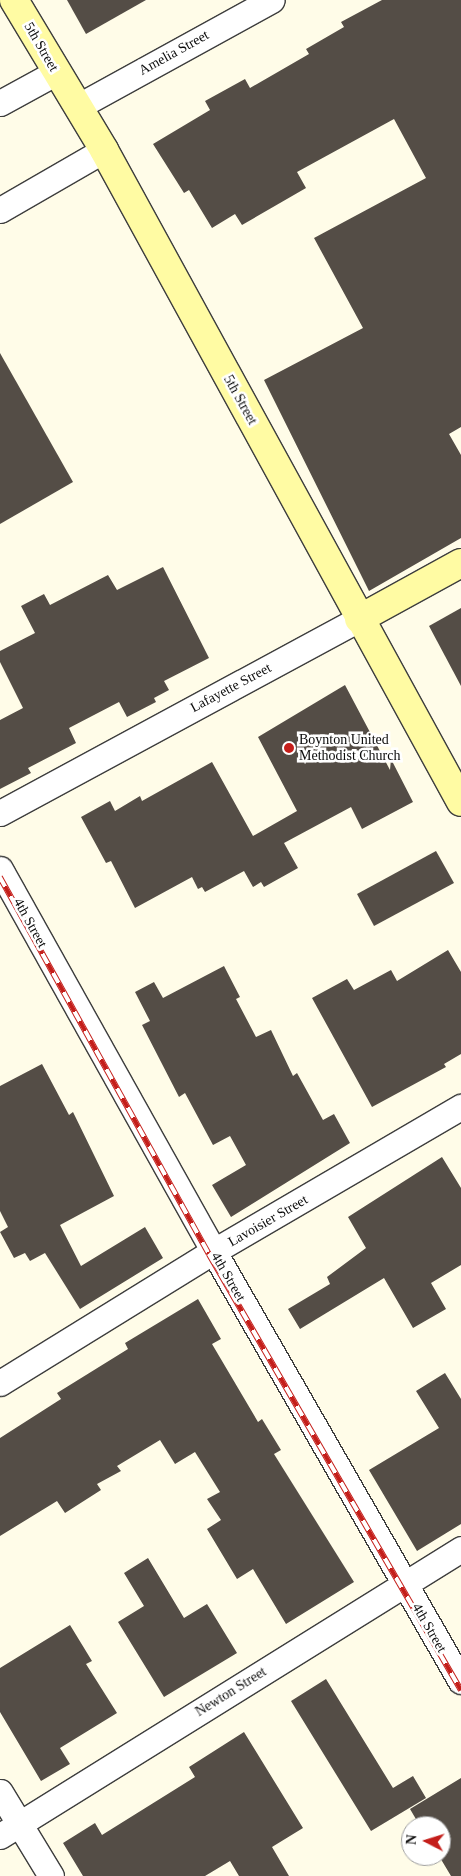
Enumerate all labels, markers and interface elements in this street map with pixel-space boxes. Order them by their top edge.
street label: 5th Street [20,19,62,75]
street label: Amelia Street [136,27,212,79]
street label: 5th Street [220,372,260,428]
street label: Lafayette Street [188,660,274,716]
place label: Boynton United Methodist Church [299,732,400,764]
marker: Boynton United Methodist Church [283,742,295,754]
street label: 4th Street [10,895,50,951]
street label: Lavoisier Street [225,1191,311,1251]
street label: 4th Street [207,1249,249,1305]
street label: 4th Street [408,1600,450,1656]
street label: Newton Street [192,1664,270,1720]
north arrow [401,1816,451,1866]
text: N [404,1834,419,1845]

